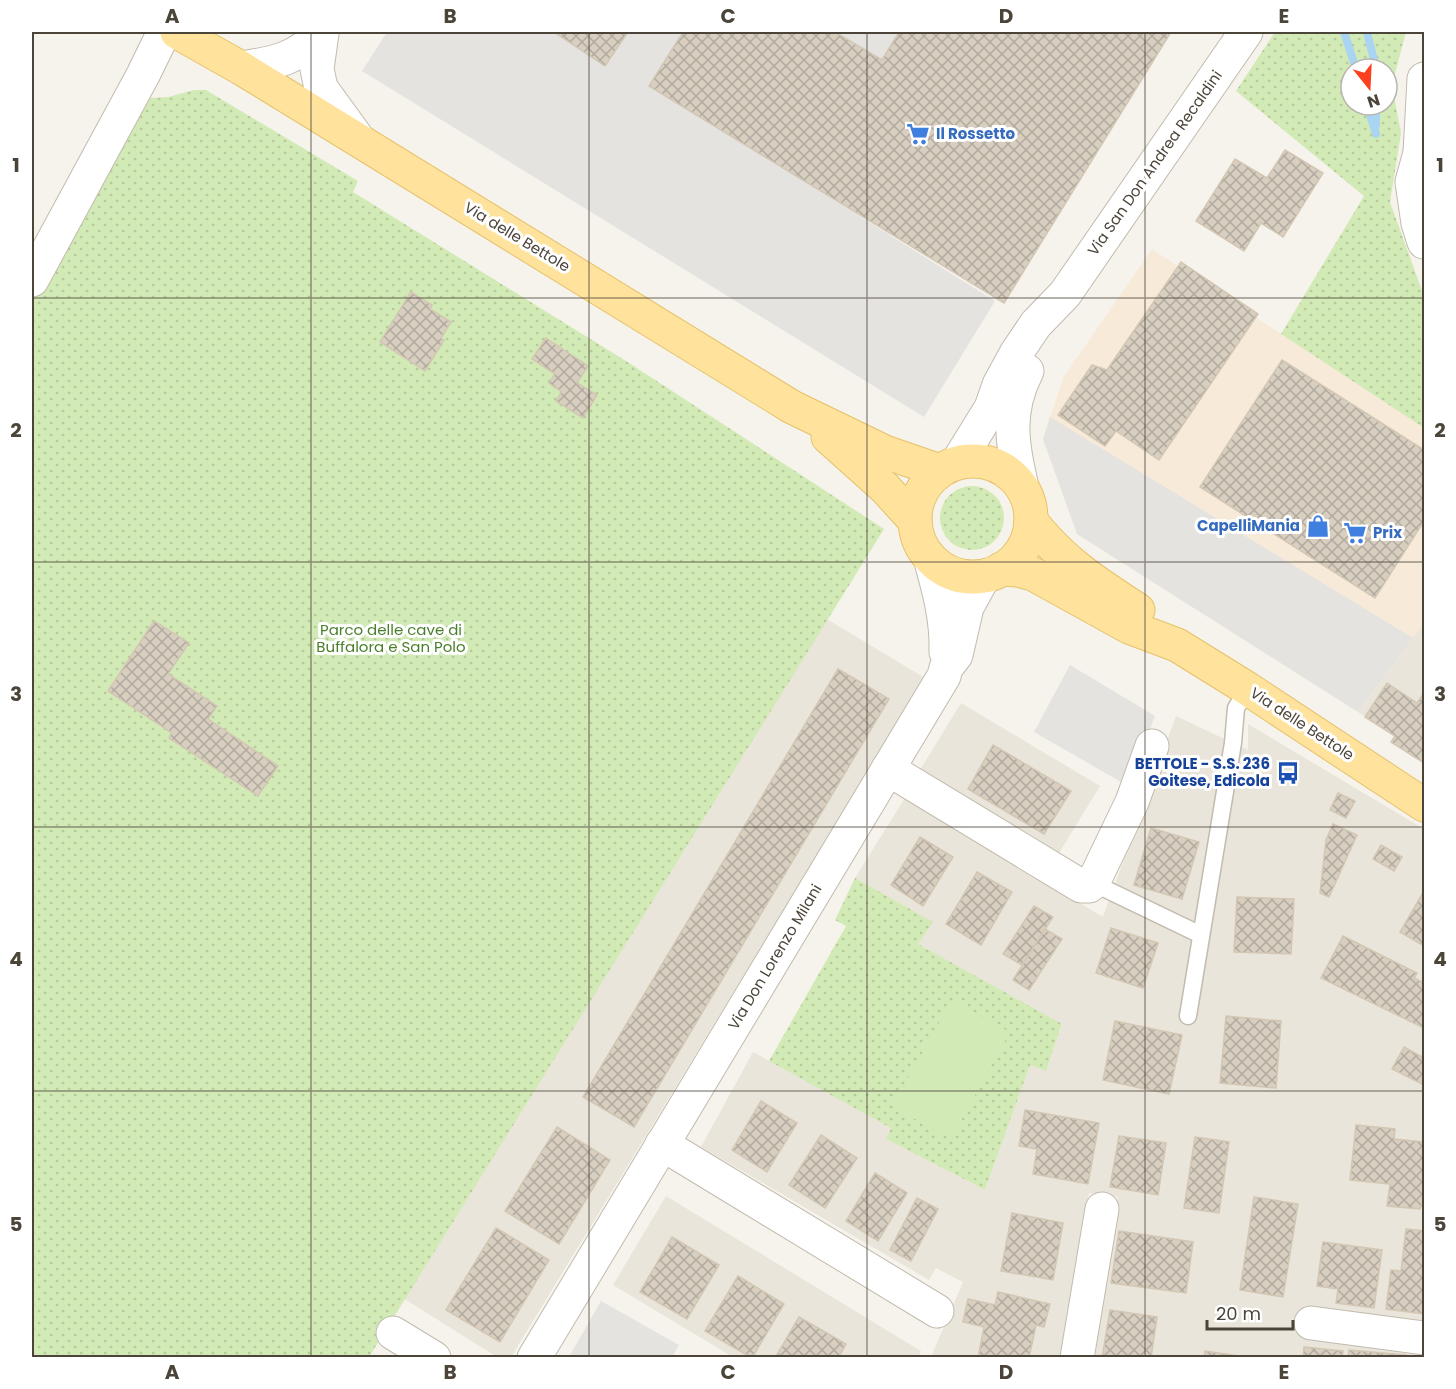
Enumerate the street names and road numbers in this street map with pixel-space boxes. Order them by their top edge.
street label: Via San Don Andrea Recaldini [1082,66,1227,260]
street label: Via delle Bettole [460,197,574,277]
street label: Via delle Bettole [1246,682,1358,765]
street label: Via Don Lorenzo Milani [723,880,826,1034]

